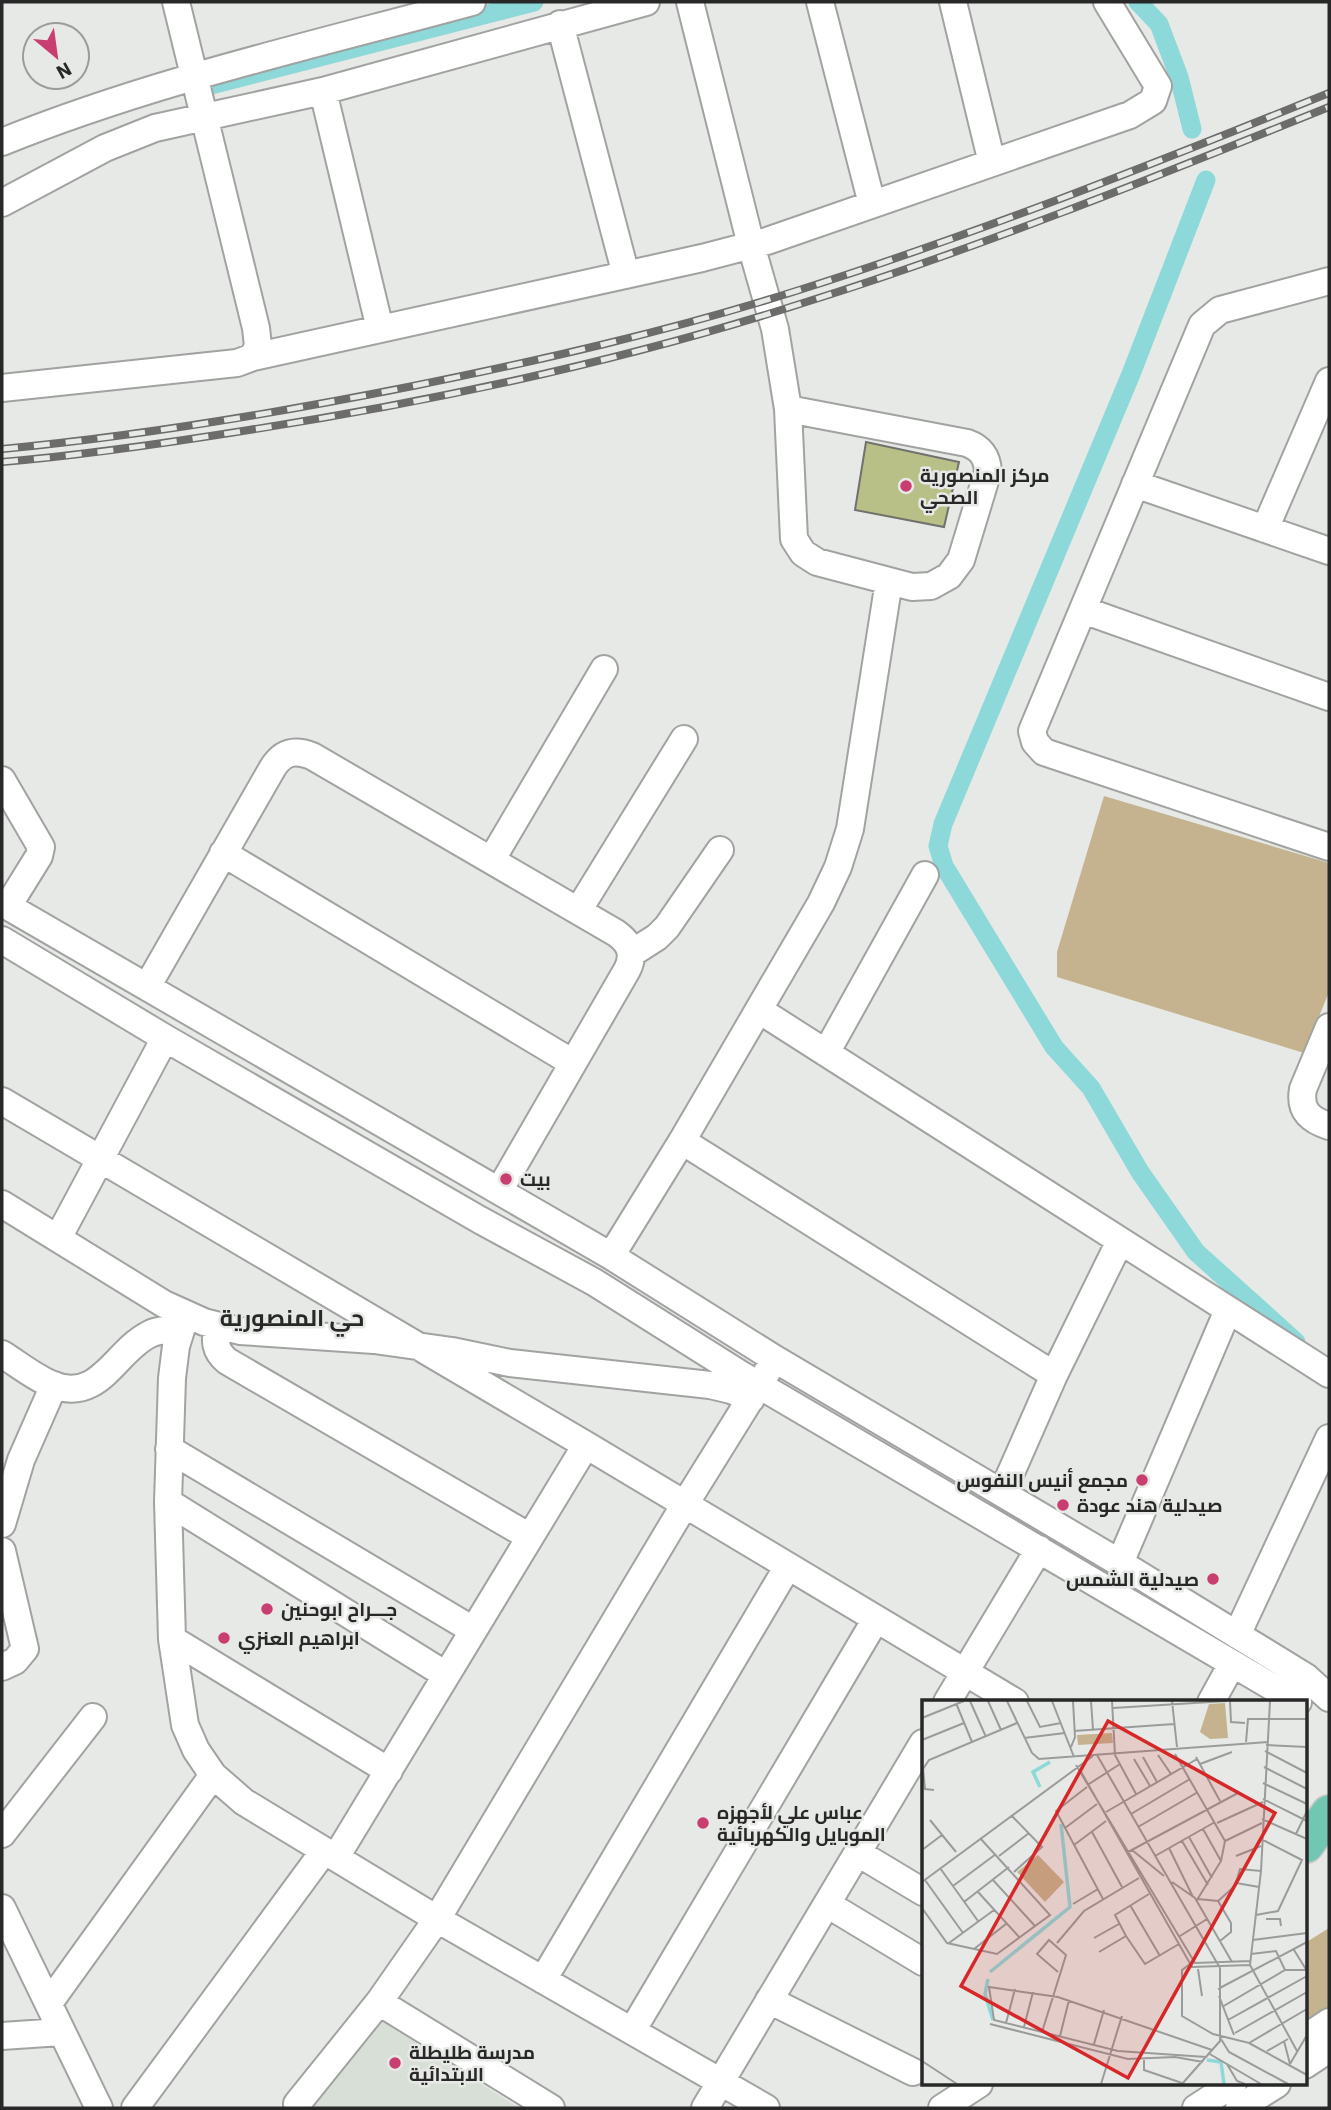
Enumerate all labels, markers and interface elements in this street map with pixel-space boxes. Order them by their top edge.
north arrow [21,21,91,91]
text: N [52,57,76,85]
place label: مركز المنصورية الصحي [920,463,1050,513]
marker: مركز المنصورية الصحي [898,478,914,494]
place label: بيت [520,1167,551,1191]
marker: بيت [498,1171,514,1187]
district label: حي المنصورية [220,1302,364,1337]
place label: مجمع أنيس النفوس [957,1467,1128,1494]
marker: مجمع أنيس النفوس [1134,1472,1150,1488]
place label: صيدلية هند عودة [1077,1493,1223,1517]
marker: صيدلية هند عودة [1055,1497,1071,1513]
place label: صيدلية الشمس [1066,1567,1199,1591]
marker: صيدلية الشمس [1205,1571,1221,1587]
place label: جـــراح ابوحنين [281,1597,397,1623]
marker: جـــراح ابوحنين [259,1601,275,1617]
place label: ابراهيم العنزي [238,1626,360,1654]
marker: ابراهيم العنزي [216,1630,232,1646]
inset map [922,1700,1306,2086]
place label: عباس علي لأجهزه الموبايل والكهربائية [717,1800,886,1846]
marker: عباس علي لأجهزه الموبايل والكهربائية [695,1815,711,1831]
place label: مدرسة طليطلة الابتدائية [409,2040,535,2086]
marker: مدرسة طليطلة الابتدائية [387,2055,403,2071]

